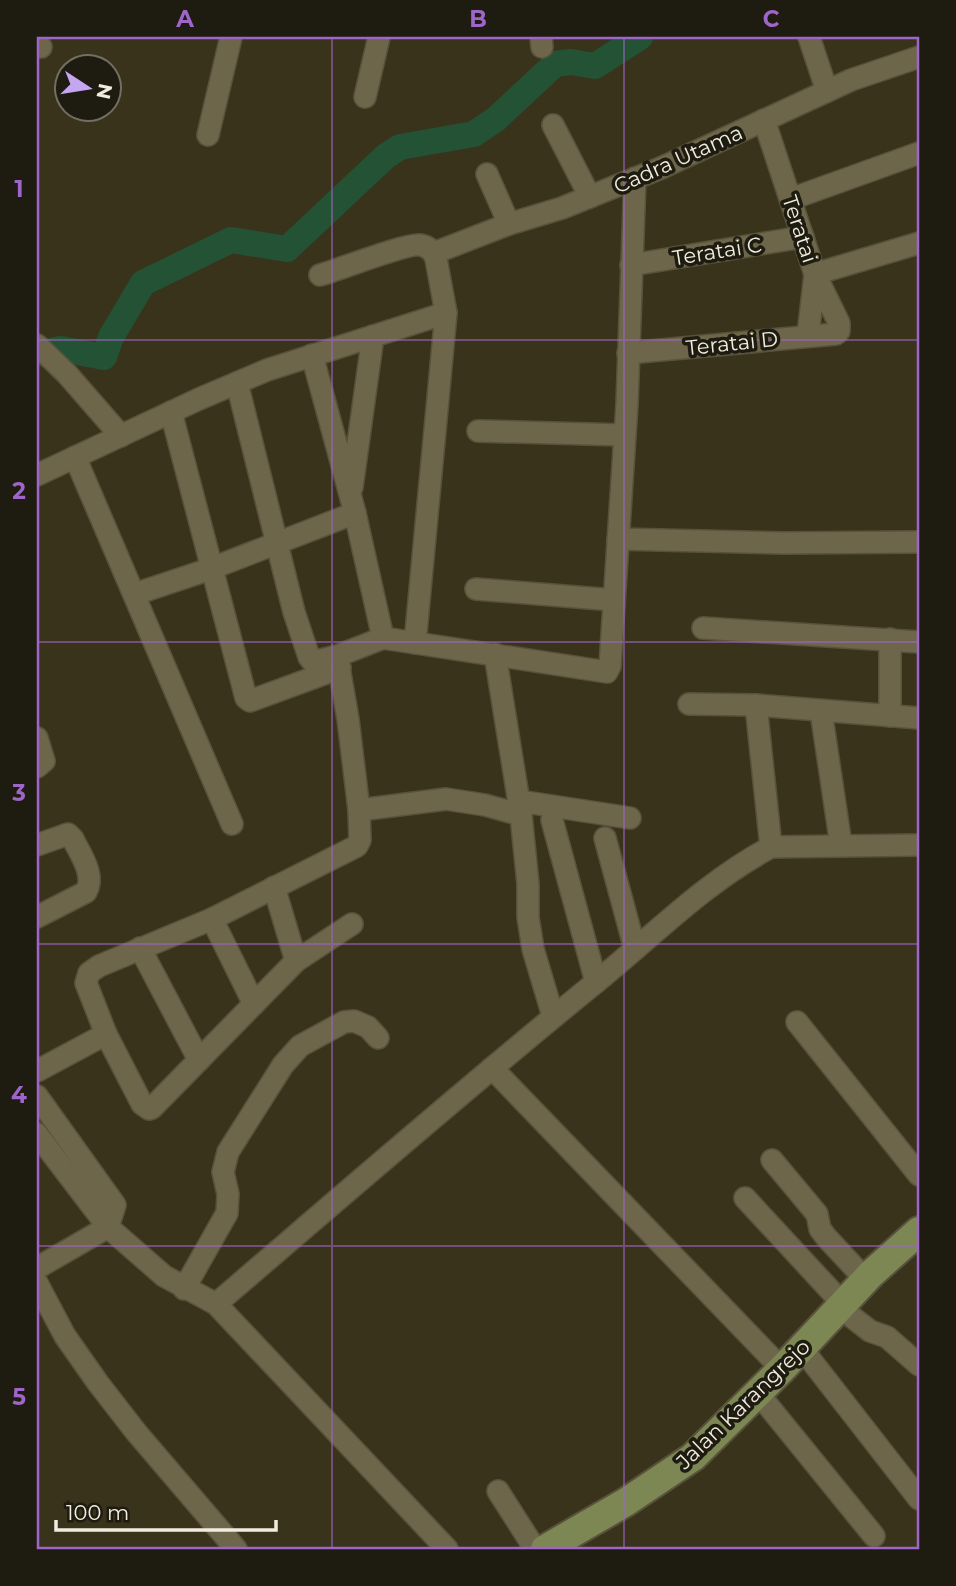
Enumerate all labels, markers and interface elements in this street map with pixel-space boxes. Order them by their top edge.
text: A [175,5,194,33]
text: B [469,5,487,33]
text: C [763,5,780,33]
north arrow [52,52,122,122]
text: N [91,82,117,101]
street label: Cadra Utama [610,119,746,199]
text: 1 [14,175,24,203]
street label: Teratai [777,192,823,266]
street label: Teratai C [671,232,764,270]
street label: Teratai D [685,326,779,360]
text: 2 [12,477,26,505]
text: 3 [11,779,26,807]
text: 4 [11,1081,27,1109]
street label: Jalan Karangrejo [670,1334,815,1475]
text: 5 [12,1383,26,1411]
scale bar [56,1488,276,1532]
text: 100 m [66,1500,129,1525]

